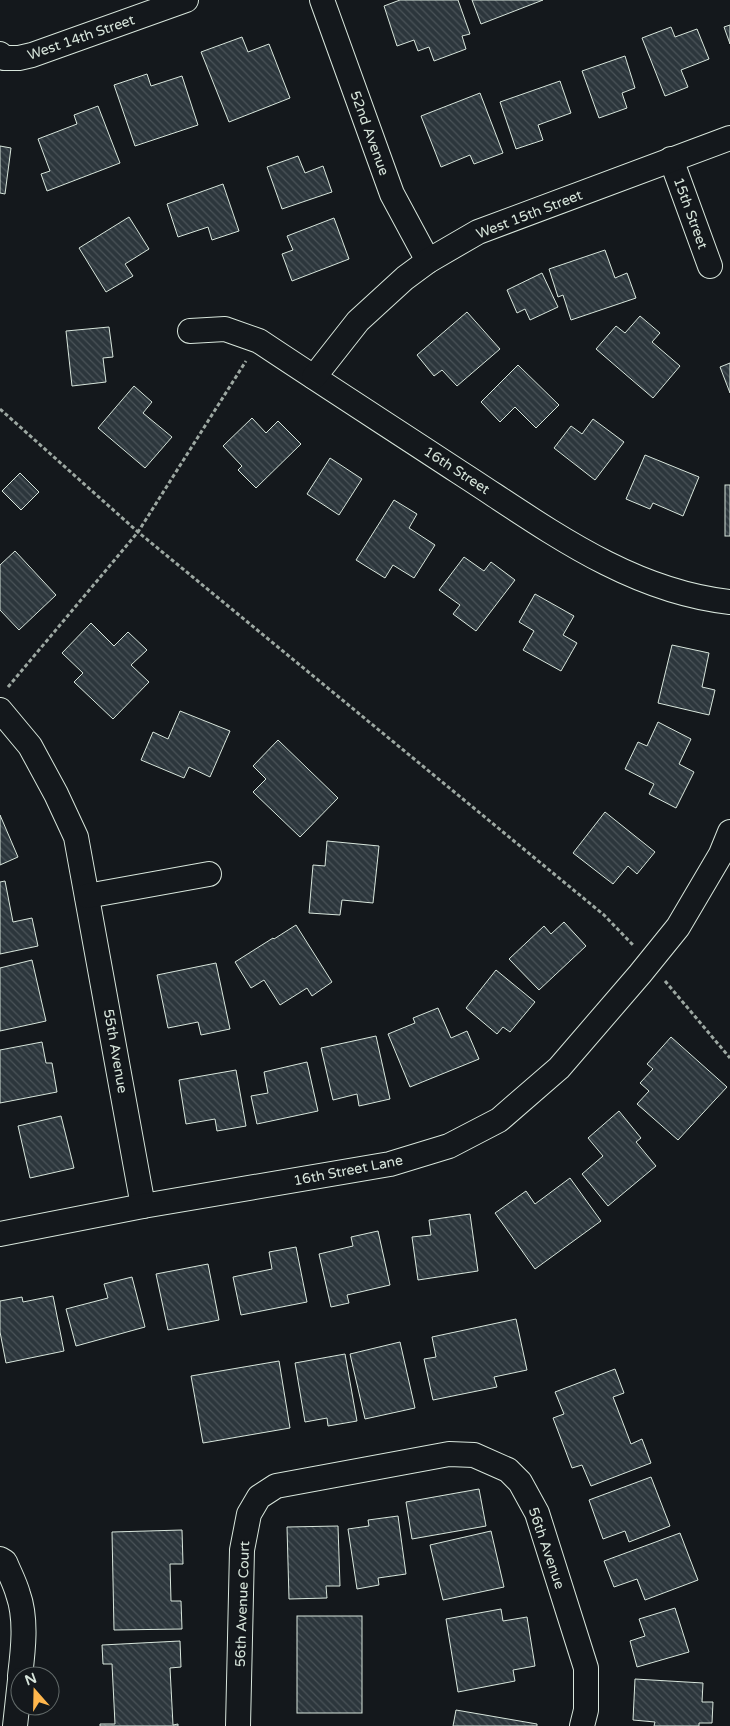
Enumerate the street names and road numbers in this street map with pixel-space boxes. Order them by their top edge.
street label: West 14th Street [25,11,138,64]
street label: 52nd Avenue [346,89,393,178]
street label: 15th Street [670,175,712,252]
street label: West 15th Street [474,186,585,243]
street label: 16th Street [421,443,493,498]
street label: 55th Avenue [100,1008,131,1095]
street label: 16th Street Lane [292,1152,404,1189]
street label: 56th Avenue [525,1505,568,1591]
street label: 56th Avenue Court [232,1540,253,1667]

